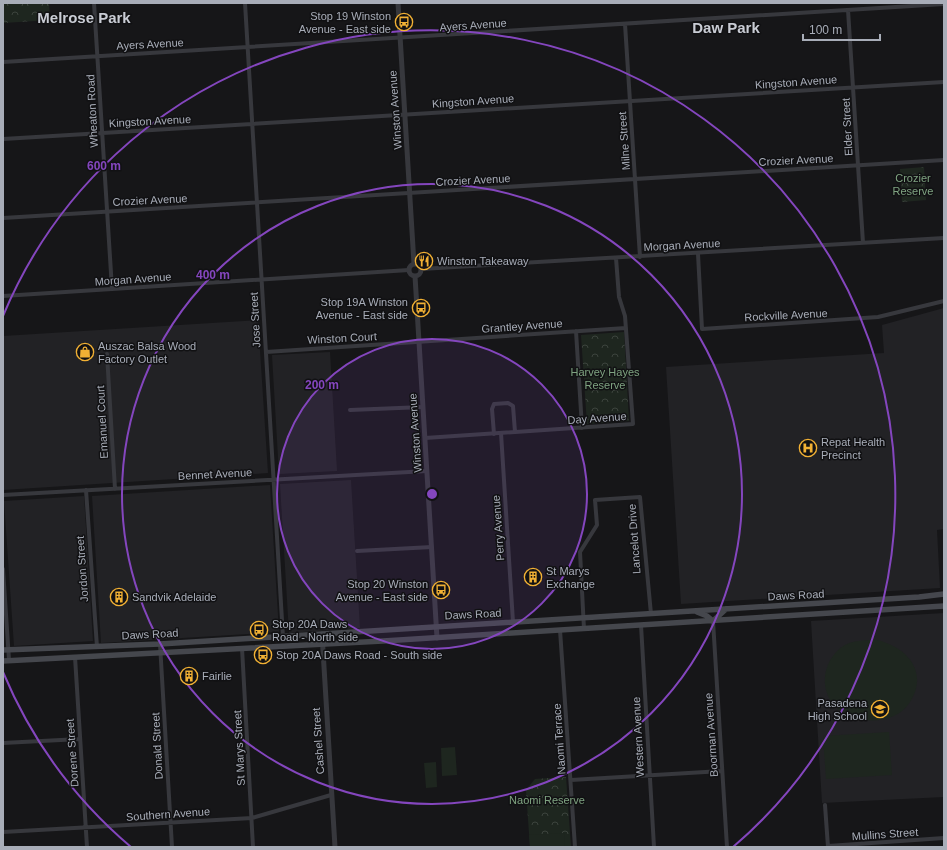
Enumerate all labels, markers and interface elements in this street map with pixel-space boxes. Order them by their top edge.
district label: Melrose Park [37,9,131,26]
place label: Stop 19 Winston Avenue - East side [299,10,391,35]
bus stop icon: Stop 19 Winston Avenue - East side [394,12,414,32]
scale bar [803,16,880,42]
street label: Ayers Avenue [439,17,507,33]
district label: Daw Park [692,19,760,36]
text: 100 m [809,23,842,37]
street label: Ayers Avenue [116,36,184,52]
street label: Winston Avenue [386,70,404,150]
street label: Kingston Avenue [754,73,838,91]
street label: Wheaton Road [84,74,100,148]
street label: Kingston Avenue [431,92,515,110]
street label: Elder Street [839,98,855,156]
street label: Milne Street [616,111,632,171]
street label: Kingston Avenue [109,113,191,129]
street label: Crozier Avenue [758,152,834,168]
text: 600 m [87,159,121,173]
street label: Crozier Avenue [435,172,511,188]
park label: Crozier Reserve [893,172,933,197]
street label: Crozier Avenue [112,192,188,208]
street label: Morgan Avenue [643,237,721,253]
restaurant icon: Winston Takeaway [414,251,434,271]
place label: Winston Takeaway [437,255,529,267]
text: 400 m [196,268,230,282]
street label: Morgan Avenue [94,270,172,288]
street label: Jose Street [248,292,262,348]
place label: Stop 19A Winston Avenue - East side [316,296,408,321]
bus stop icon: Stop 19A Winston Avenue - East side [411,298,431,318]
street label: Rockville Avenue [744,307,828,323]
street label: Grantley Avenue [481,317,563,335]
street label: Winston Court [307,330,377,346]
place label: Auszac Balsa Wood Factory Outlet [98,340,196,365]
shop icon: Auszac Balsa Wood Factory Outlet [75,342,95,362]
park label: Harvey Hayes Reserve [570,366,640,391]
text: 200 m [305,378,339,392]
street label: Emanuel Court [94,385,110,459]
street label: Winston Avenue [406,393,424,473]
street label: Day Avenue [567,410,627,426]
place label: Repat Health Precinct [821,436,885,461]
hospital icon: Repat Health Precinct [798,438,818,458]
street label: Bennet Avenue [178,466,252,482]
centre of rings [425,487,439,501]
street label: Perry Avenue [490,495,506,561]
street label: Lancelot Drive [626,504,642,574]
street label: Jordon Street [74,536,90,602]
place label: St Marys Exchange [546,565,595,590]
building icon: St Marys Exchange [523,567,543,587]
place label: Stop 20 Winston Avenue - East side [336,578,428,603]
bus stop icon: Stop 20 Winston Avenue - East side [431,580,451,600]
building icon: Sandvik Adelaide [109,587,129,607]
street label: Daws Road [767,588,825,602]
place label: Sandvik Adelaide [132,591,216,603]
street label: Daws Road [444,607,502,621]
place label: Stop 20A Daws Road - North side [272,618,358,643]
bus stop icon: Stop 20A Daws Road - North side [249,620,269,640]
street label: Daws Road [121,627,179,641]
bus stop icon: Stop 20A Daws Road - South side [253,645,273,665]
place label: Stop 20A Daws Road - South side [276,649,442,661]
building icon: Fairlie [179,666,199,686]
place label: Fairlie [202,670,232,682]
street label: Boorman Avenue [702,693,720,777]
street label: Western Avenue [630,697,646,777]
place label: Pasadena High School [808,697,868,722]
school or university icon: Pasadena High School [870,699,890,719]
street label: Naomi Terrace [551,703,567,775]
street label: Cashel Street [310,707,326,775]
street label: St Marys Street [231,710,247,786]
street label: Donald Street [149,712,165,780]
street label: Dorene Street [64,718,80,788]
park label: Naomi Reserve [509,794,585,806]
street label: Southern Avenue [126,805,210,823]
street label: Mullins Street [851,826,919,842]

